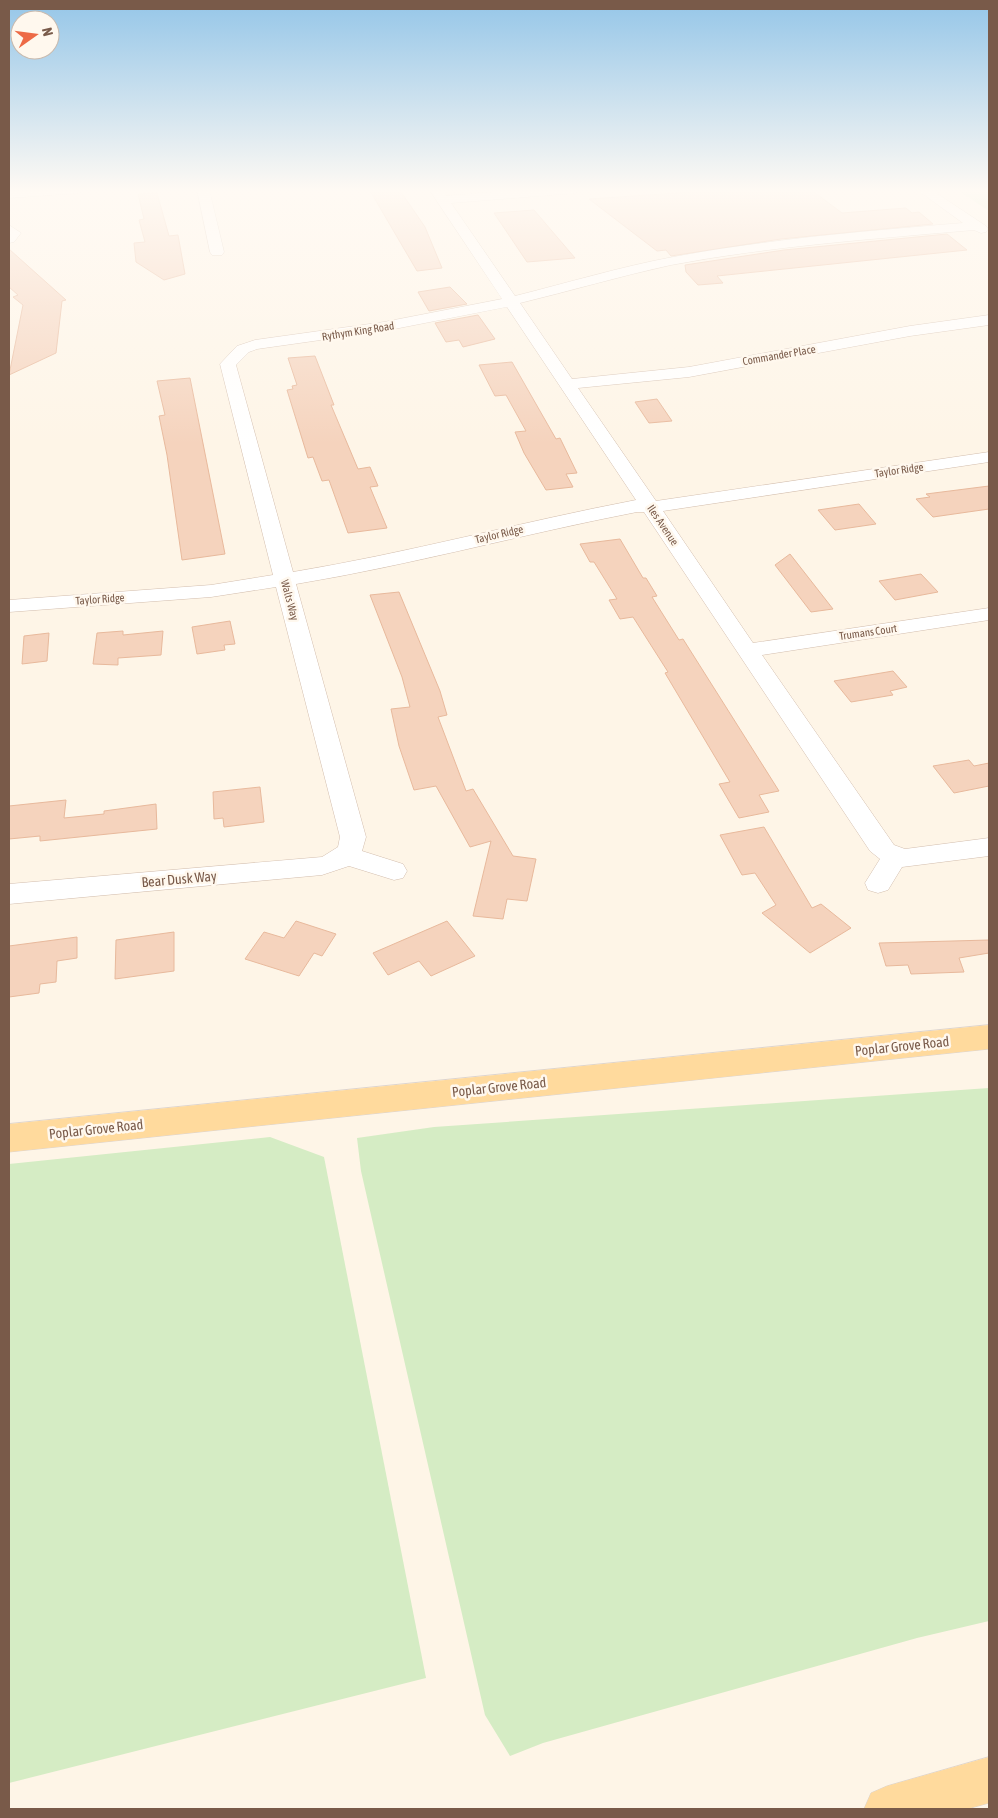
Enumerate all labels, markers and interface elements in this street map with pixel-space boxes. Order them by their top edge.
north arrow [10,10,60,60]
text: N [39,26,56,38]
street label: Rythym King Road [321,319,395,343]
street label: Commander Place [742,343,816,367]
street label: Taylor Ridge [874,461,924,479]
street label: Iles Avenue [645,502,681,548]
street label: Taylor Ridge [474,523,524,545]
street label: Walts Way [279,578,301,622]
street label: Taylor Ridge [75,591,125,607]
street label: Trumans Court [838,622,898,642]
street label: Bear Dusk Way [141,868,217,890]
street label: Poplar Grove Road [854,1033,950,1059]
street label: Poplar Grove Road [451,1074,547,1100]
street label: Poplar Grove Road [48,1116,144,1142]

